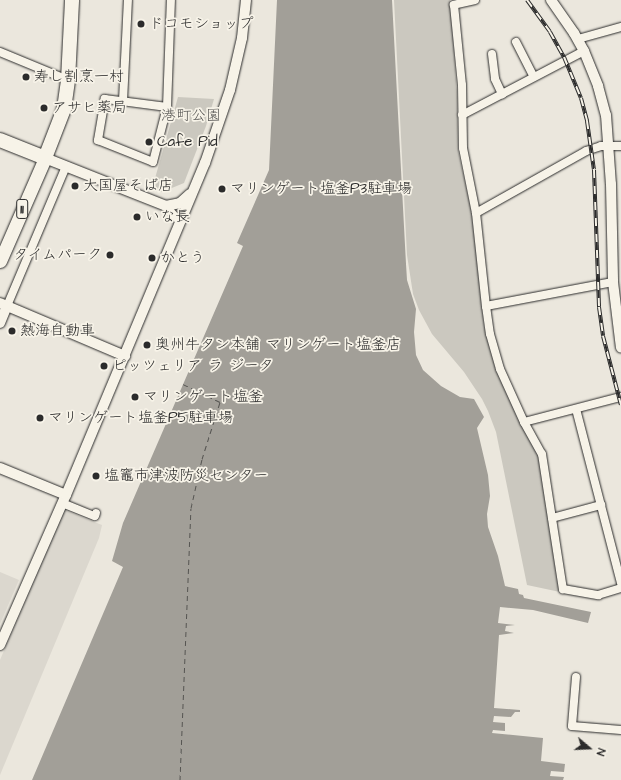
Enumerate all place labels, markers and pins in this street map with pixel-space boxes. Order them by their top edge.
place label: ドコモショップ [149,15,254,33]
marker: ドコモショップ [136,19,146,29]
place label: 寿し割烹一村 [34,68,124,86]
marker: 寿し割烹一村 [21,72,31,82]
place label: アサヒ薬局 [52,99,127,117]
marker: アサヒ薬局 [39,103,49,113]
place label: Cafe Pid [157,133,218,151]
marker: Cafe Pid [144,137,154,147]
place label: 大国屋そば店 [83,177,173,195]
place label: マリンゲート塩釜P3駐車場 [230,180,412,198]
marker: 大国屋そば店 [70,181,80,191]
marker: マリンゲート塩釜P3駐車場 [217,184,227,194]
place label: いな長 [145,208,190,226]
marker: いな長 [132,212,142,222]
place label: タイムパーク [12,246,102,264]
place label: かとう [160,249,205,267]
marker: タイムパーク [105,250,115,260]
marker: かとう [147,253,157,263]
place label: 熱海自動車 [20,322,95,340]
marker: 熱海自動車 [7,326,17,336]
place label: 奥州牛タン本舗 マリンゲート塩釜店 [155,336,401,354]
marker: 奥州牛タン本舗 マリンゲート塩釜店 [142,340,152,350]
place label: ピッツェリア ラ ジータ [112,357,274,375]
marker: ピッツェリア ラ ジータ [99,361,109,371]
place label: マリンゲート塩釜 [143,388,263,406]
marker: マリンゲート塩釜 [130,392,140,402]
place label: マリンゲート塩釜P5駐車場 [48,409,233,427]
marker: マリンゲート塩釜P5駐車場 [35,413,45,423]
place label: 塩竈市津波防災センター [104,467,269,485]
marker: 塩竈市津波防災センター [91,471,101,481]

